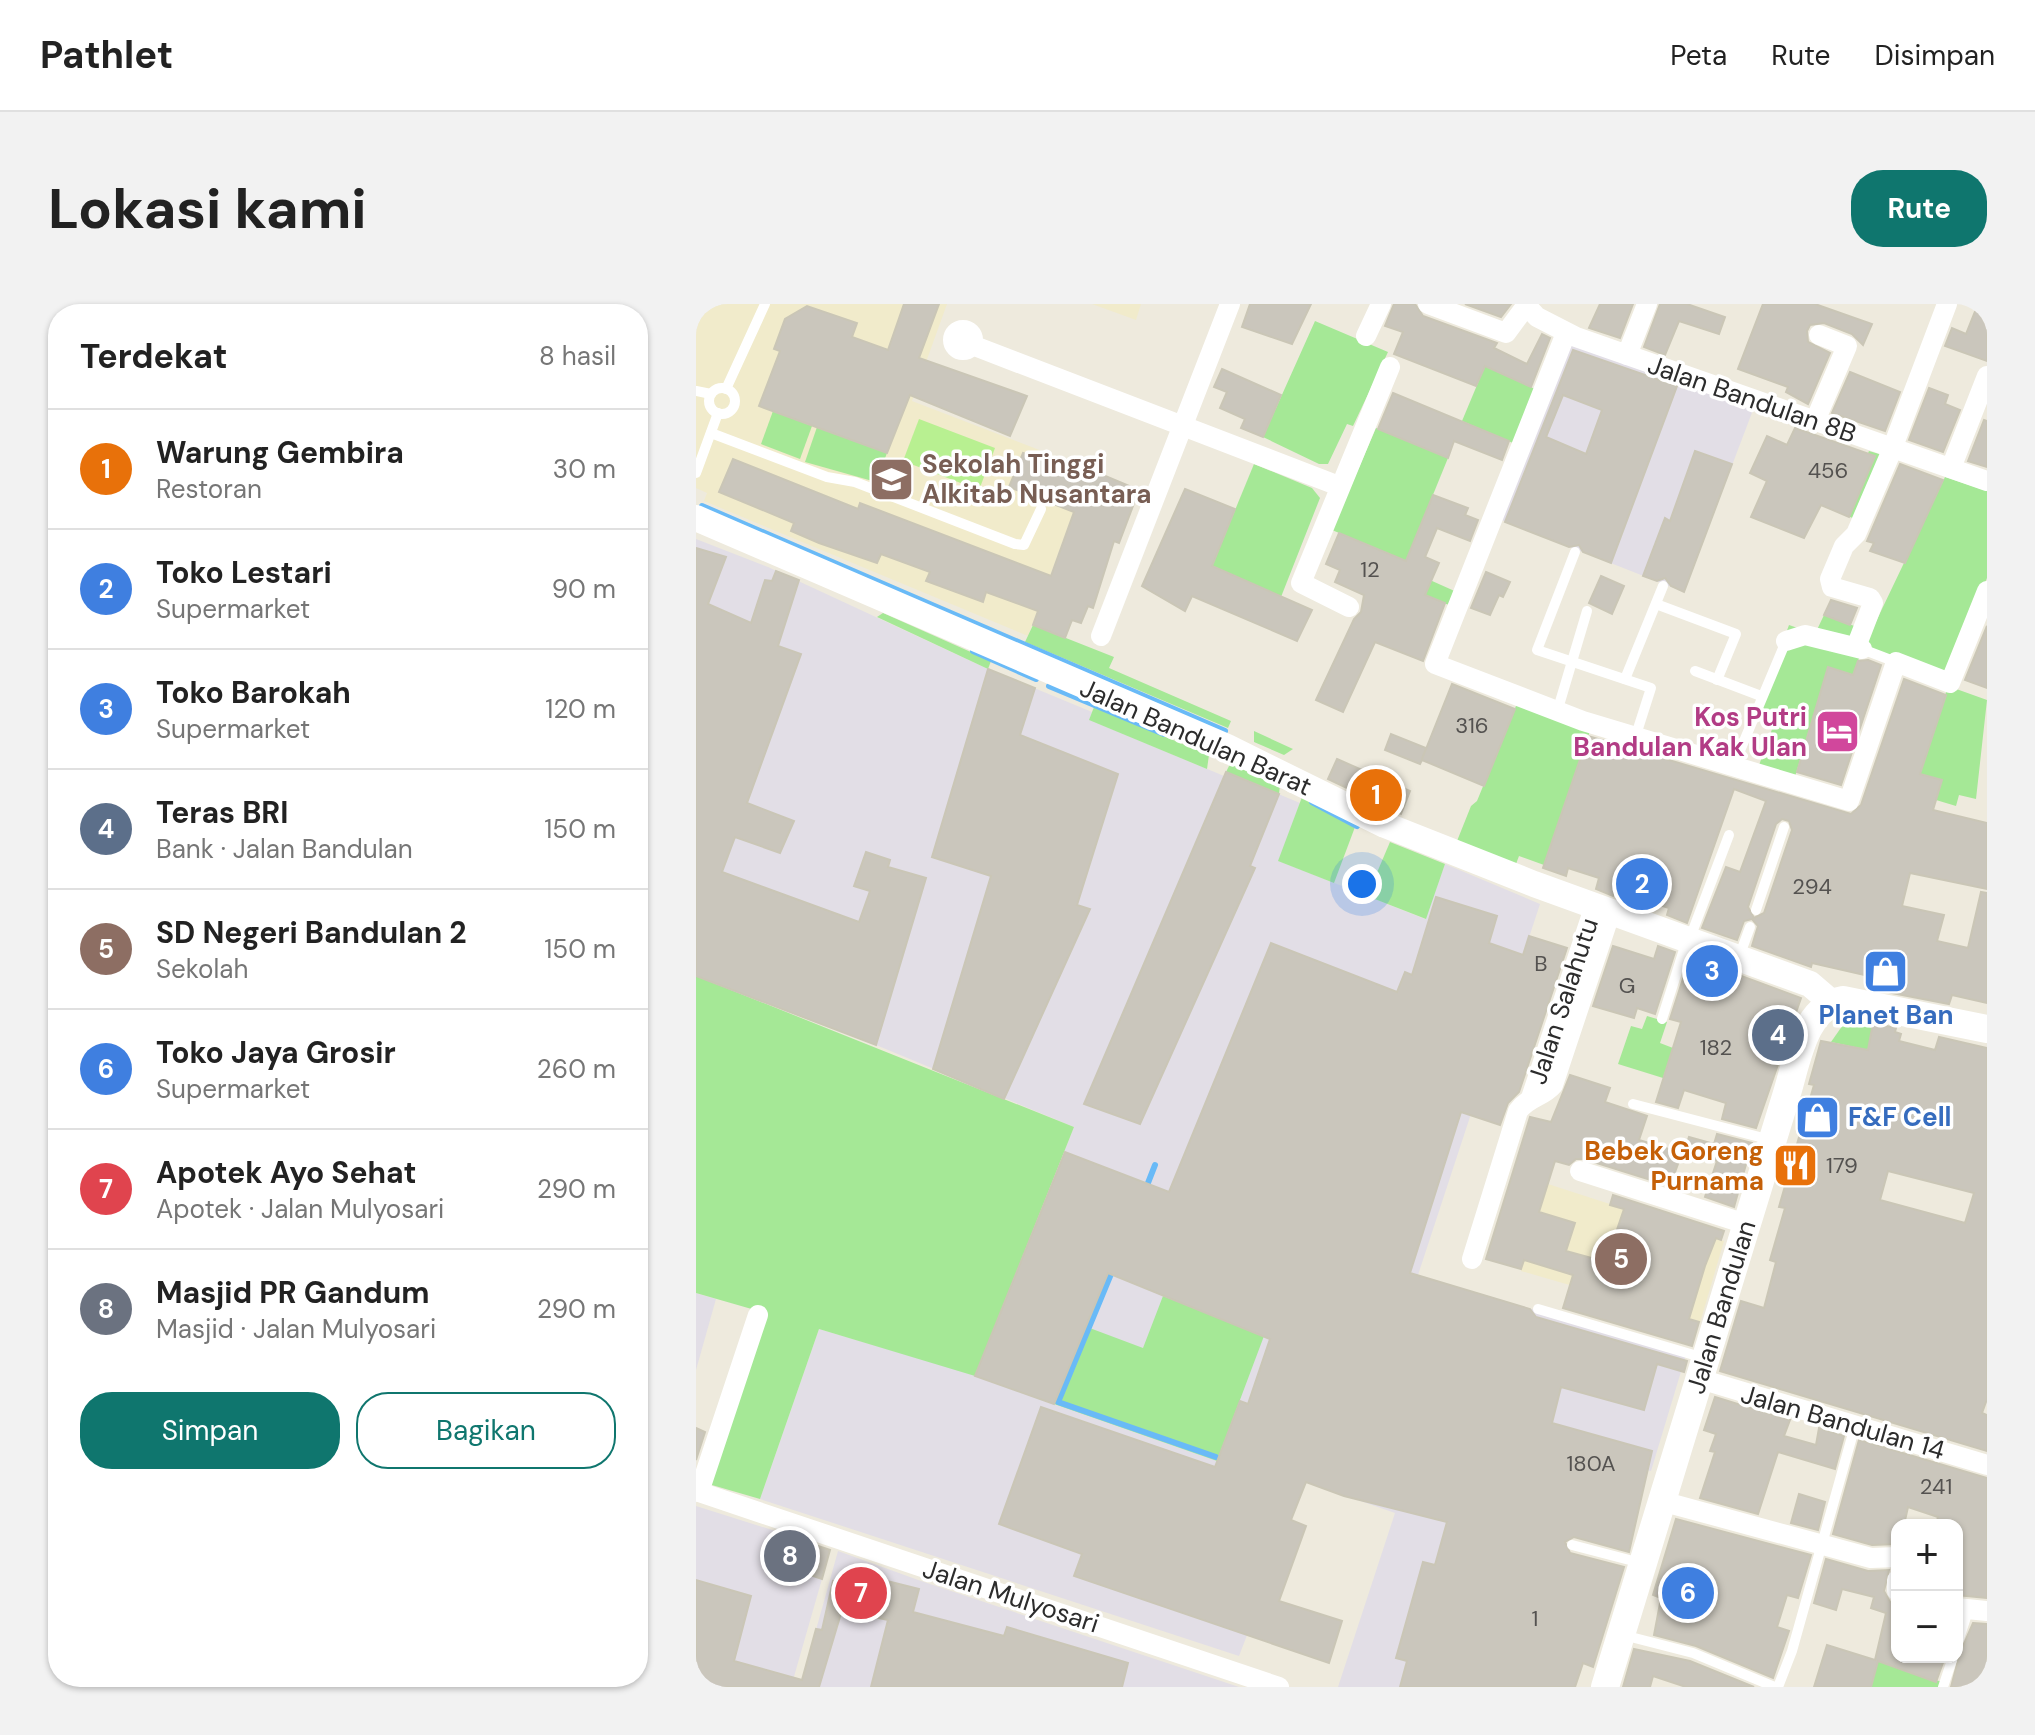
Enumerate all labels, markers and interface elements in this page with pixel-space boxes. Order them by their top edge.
text: Pathlet [40,30,173,80]
text: Peta [1670,37,1727,74]
text: Rute [1771,37,1830,74]
text: Disimpan [1874,37,1995,74]
button: Rute [1851,170,1987,247]
text: Lokasi kami [48,172,367,245]
text: Terdekat [80,334,228,379]
text: 8 hasil [539,339,616,373]
street label: Jalan Bandulan 8B [1643,347,1861,451]
text: Warung Gembira [156,433,404,472]
place label: Sekolah Tinggi Alkitab Nusantara [922,447,1152,511]
text: 1 [101,452,111,486]
text: 30 m [553,452,616,486]
school or university icon: Sekolah Tinggi Alkitab Nusantara [867,455,915,503]
house number: 456 [1808,456,1848,485]
text: Restoran [156,472,262,506]
text: Toko Lestari [156,553,332,592]
house number: 12 [1360,555,1380,584]
text: 2 [98,572,114,606]
text: 90 m [552,572,616,606]
text: Supermarket [156,592,310,626]
street label: Jalan Bandulan Barat [1075,671,1317,803]
text: Toko Barokah [156,673,351,712]
text: 3 [98,692,114,726]
text: 120 m [545,692,616,726]
place label: Kos Putri Bandulan Kak Ulan [1573,700,1807,764]
hotel icon: Kos Putri Bandulan Kak Ulan [1814,708,1862,756]
house number: 316 [1455,711,1489,740]
text: Supermarket [156,712,310,746]
pin: 1 [1350,765,1402,825]
text: Teras BRI [156,793,288,832]
text: 4 [98,812,114,846]
text: 150 m [544,812,616,846]
text: Bank · Jalan Bandulan [156,832,413,866]
pin: 2 [1616,854,1668,914]
your location [1342,864,1382,904]
house number: 294 [1792,872,1832,901]
text: SD Negeri Bandulan 2 [156,913,467,952]
street label: Jalan Salahutu [1520,913,1606,1089]
text: 5 [98,932,114,966]
text: 150 m [544,932,616,966]
pin: 3 [1686,941,1738,1001]
shop icon: Planet Ban [1862,948,1910,996]
house number: B [1534,949,1548,978]
text: Sekolah [156,952,248,986]
house number: G [1619,971,1635,1000]
place label: Planet Ban [1819,998,1953,1032]
pin: 4 [1752,1005,1804,1065]
text: Toko Jaya Grosir [156,1033,396,1072]
house number: 182 [1700,1033,1732,1062]
text: 6 [98,1052,114,1086]
text: 260 m [537,1052,616,1086]
text: Supermarket [156,1072,310,1106]
shop icon: F&F Cell [1793,1093,1841,1141]
place label: F&F Cell [1848,1100,1952,1134]
place label: Bebek Goreng Purnama [1584,1134,1764,1198]
restaurant icon: Bebek Goreng Purnama [1771,1142,1819,1190]
house number: 179 [1826,1151,1858,1180]
text: Apotek Ayo Sehat [156,1153,416,1192]
text: 7 [99,1172,113,1206]
text: 290 m [537,1172,616,1206]
text: Apotek · Jalan Mulyosari [156,1192,444,1226]
street label: Jalan Bandulan [1678,1216,1764,1398]
pin: 5 [1595,1229,1647,1289]
text: Masjid PR Gandum [156,1273,429,1312]
text: 8 [98,1292,114,1326]
text: 290 m [537,1292,616,1326]
text: Masjid · Jalan Mulyosari [156,1312,436,1346]
street label: Jalan Bandulan 14 [1737,1377,1949,1467]
button: Simpan [80,1392,340,1469]
button: Bagikan [356,1392,616,1469]
house number: 180A [1566,1449,1616,1478]
house number: 241 [1920,1472,1952,1501]
map controls [1891,1519,1963,1663]
button: + [1891,1519,1963,1591]
pin: 8 [764,1526,816,1586]
street label: Jalan Mulyosari [919,1552,1103,1640]
pin: 7 [835,1563,887,1623]
pin: 6 [1662,1563,1714,1623]
button: − [1891,1591,1963,1663]
house number: 1 [1532,1604,1538,1633]

